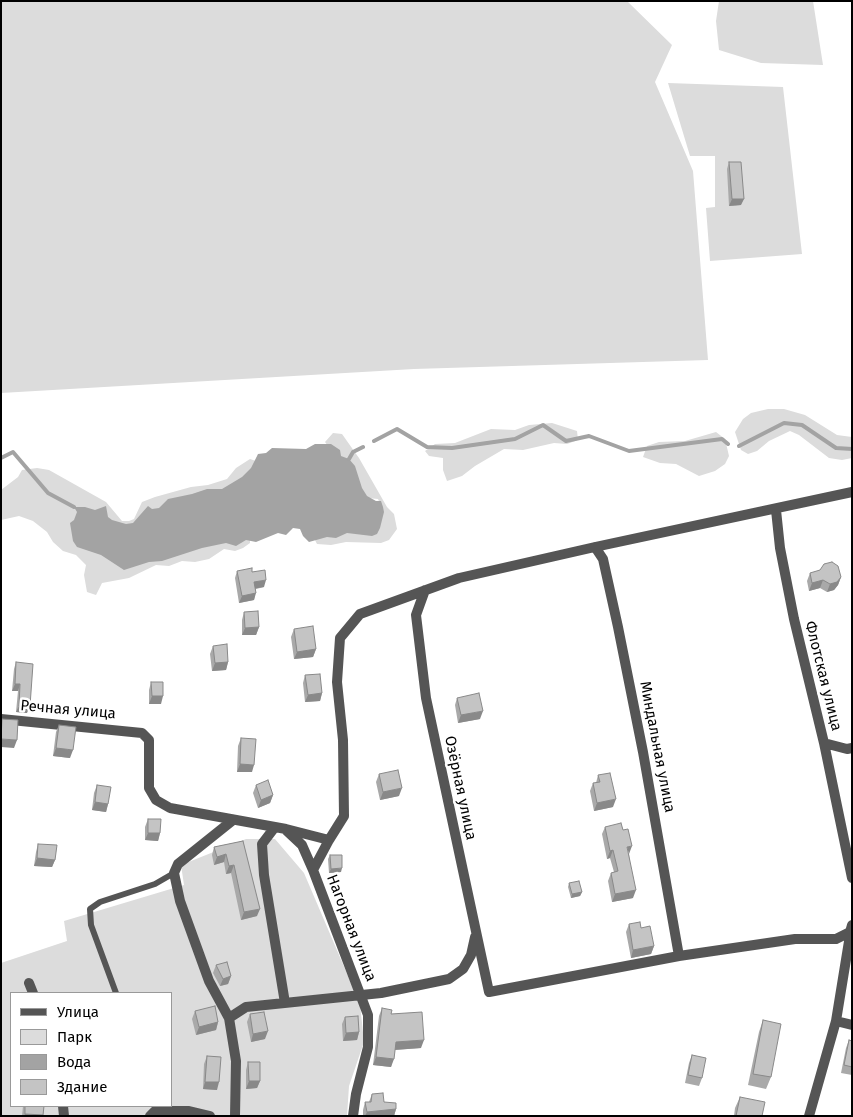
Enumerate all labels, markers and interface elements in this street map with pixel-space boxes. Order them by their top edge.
street label: Флотская улица [801,619,845,733]
street label: Миндальная улица [635,680,679,814]
street label: Речная улица [19,697,117,723]
street label: Озёрная улица [440,734,480,842]
street label: Нагорная улица [322,872,380,984]
legend [10,992,172,1107]
text: Улица [57,1003,99,1021]
text: Парк [57,1028,92,1046]
text: Вода [57,1053,91,1071]
text: Здание [57,1078,107,1096]

